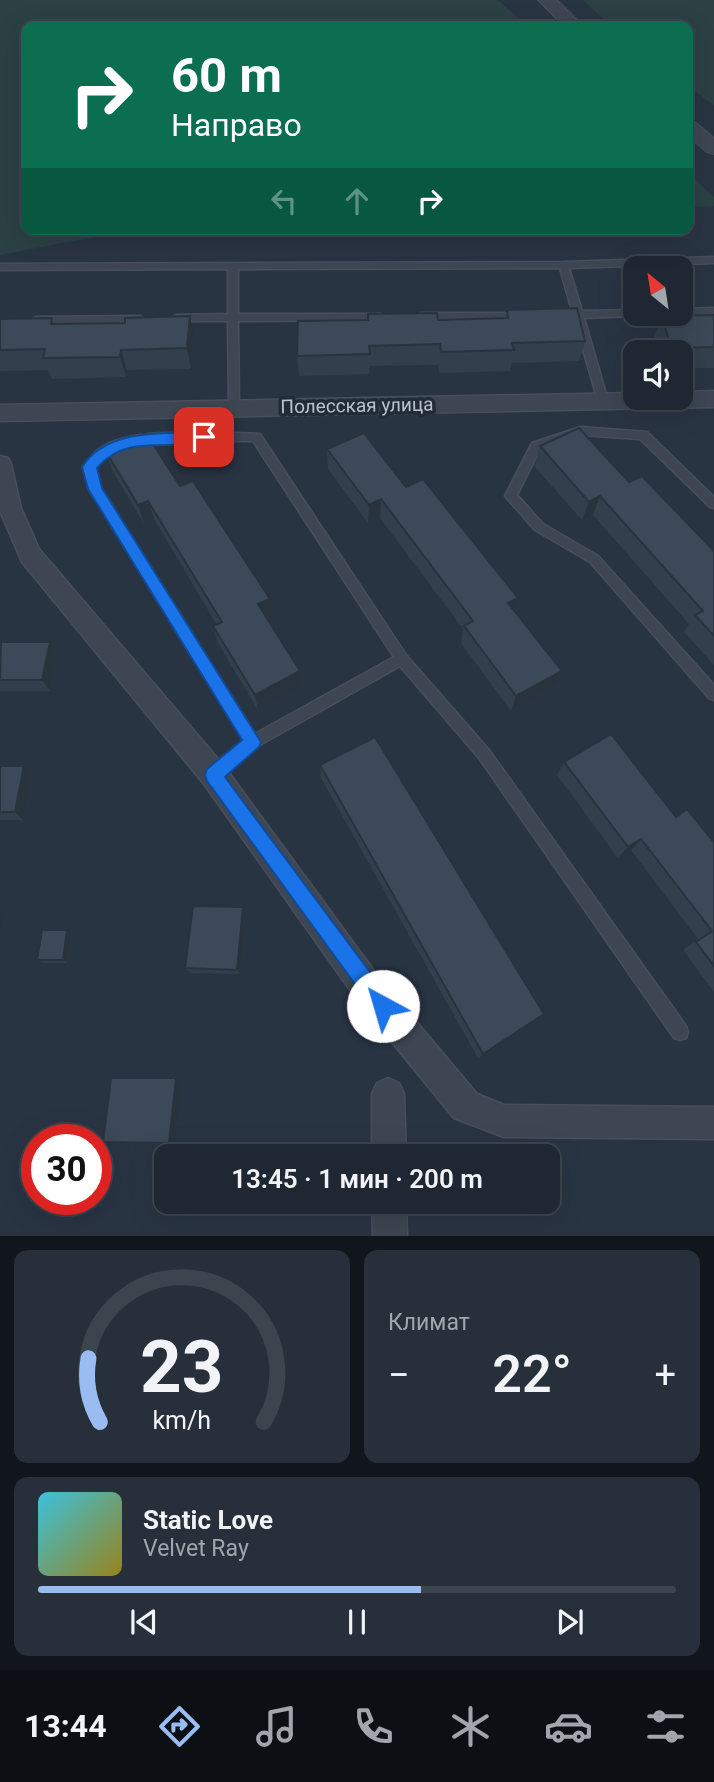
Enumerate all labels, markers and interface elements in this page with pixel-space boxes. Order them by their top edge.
text: 60 m [171,47,282,104]
icon: right [56,49,147,140]
text: Направо [171,106,302,144]
icon: left [265,182,303,220]
icon: ahead [338,182,376,220]
icon: right [411,182,449,220]
north arrow [623,256,693,326]
map controls [623,256,693,410]
button: sound [623,340,693,410]
street label: Полесская улица [280,393,434,418]
pin [174,407,234,467]
icon: arrive [185,418,223,456]
position arrow [346,969,420,1043]
speed limit sign: 30 [21,1124,112,1215]
text: 13:45 · 1 мин · 200 m [231,1164,483,1194]
text: Климат [388,1309,470,1336]
text: 23 [140,1325,224,1411]
text: 22° [492,1344,572,1405]
text: − [388,1353,410,1397]
text: + [654,1353,676,1397]
text: km/h [153,1406,211,1435]
text: Static Love [143,1505,273,1535]
text: Velvet Ray [143,1535,249,1562]
icon: previous [125,1603,163,1641]
icon: pause [338,1603,376,1641]
icon: next [551,1603,589,1641]
icon: directions [155,1702,204,1751]
icon: music [252,1702,301,1751]
icon: phone [349,1702,398,1751]
icon: climate [446,1702,495,1751]
icon: car [544,1702,593,1751]
icon: filters [641,1702,690,1751]
text: 13:44 [24,1707,107,1745]

